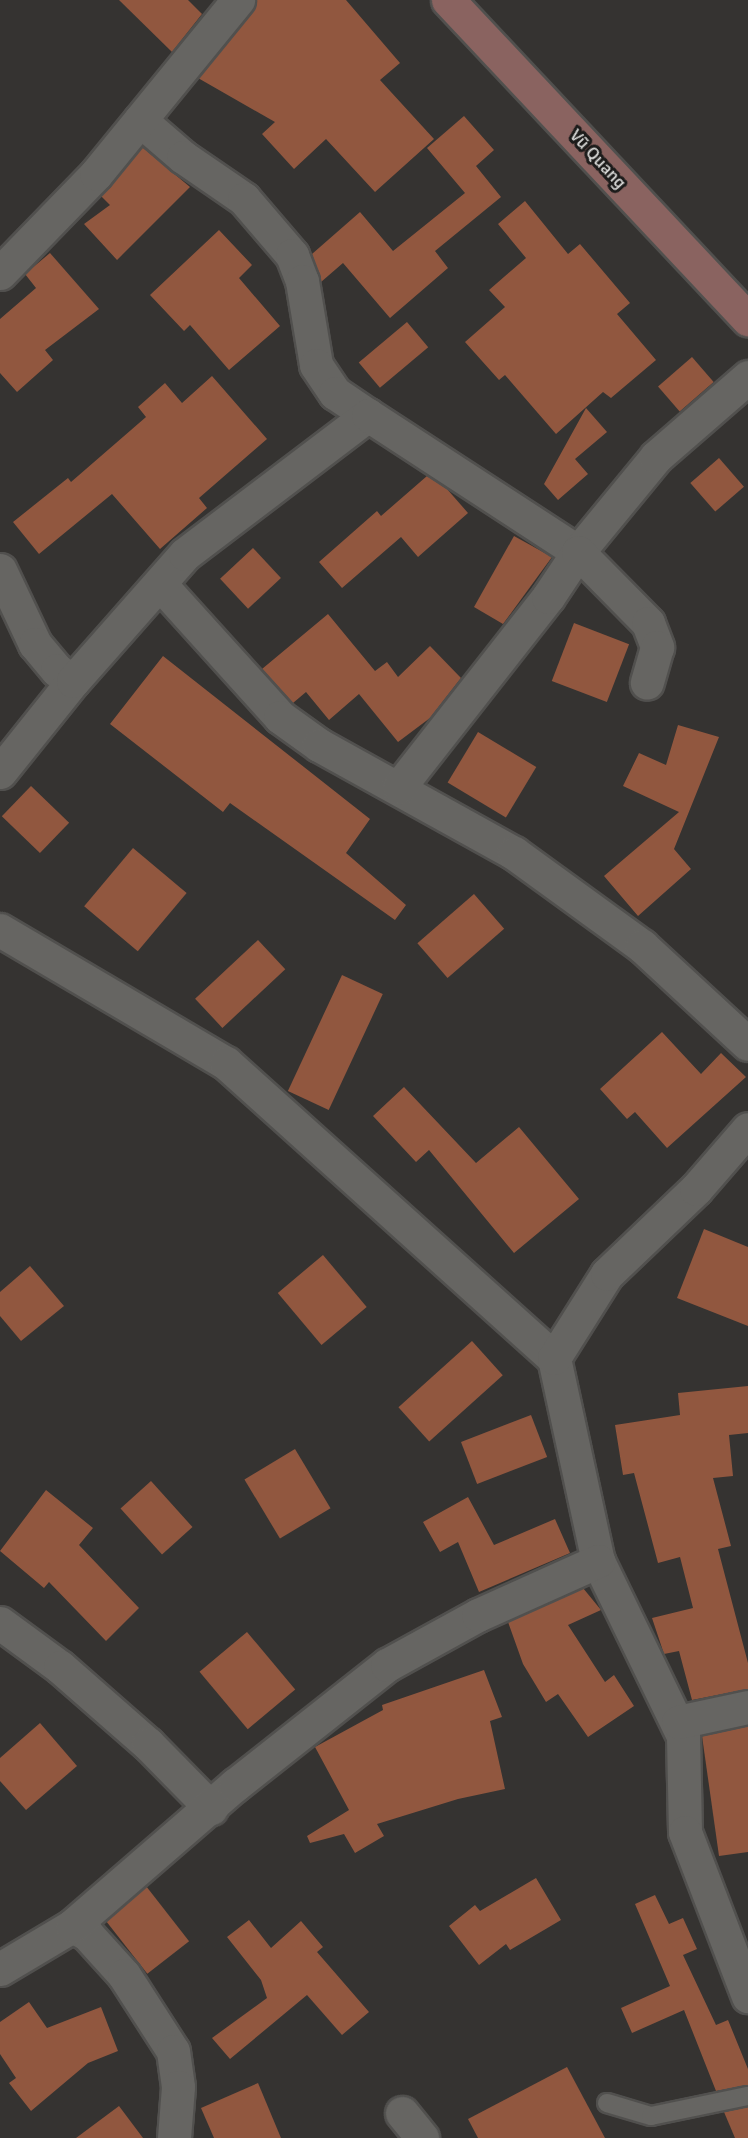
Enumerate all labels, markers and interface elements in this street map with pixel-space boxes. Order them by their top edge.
street label: Vũ Quang [565,125,631,193]

